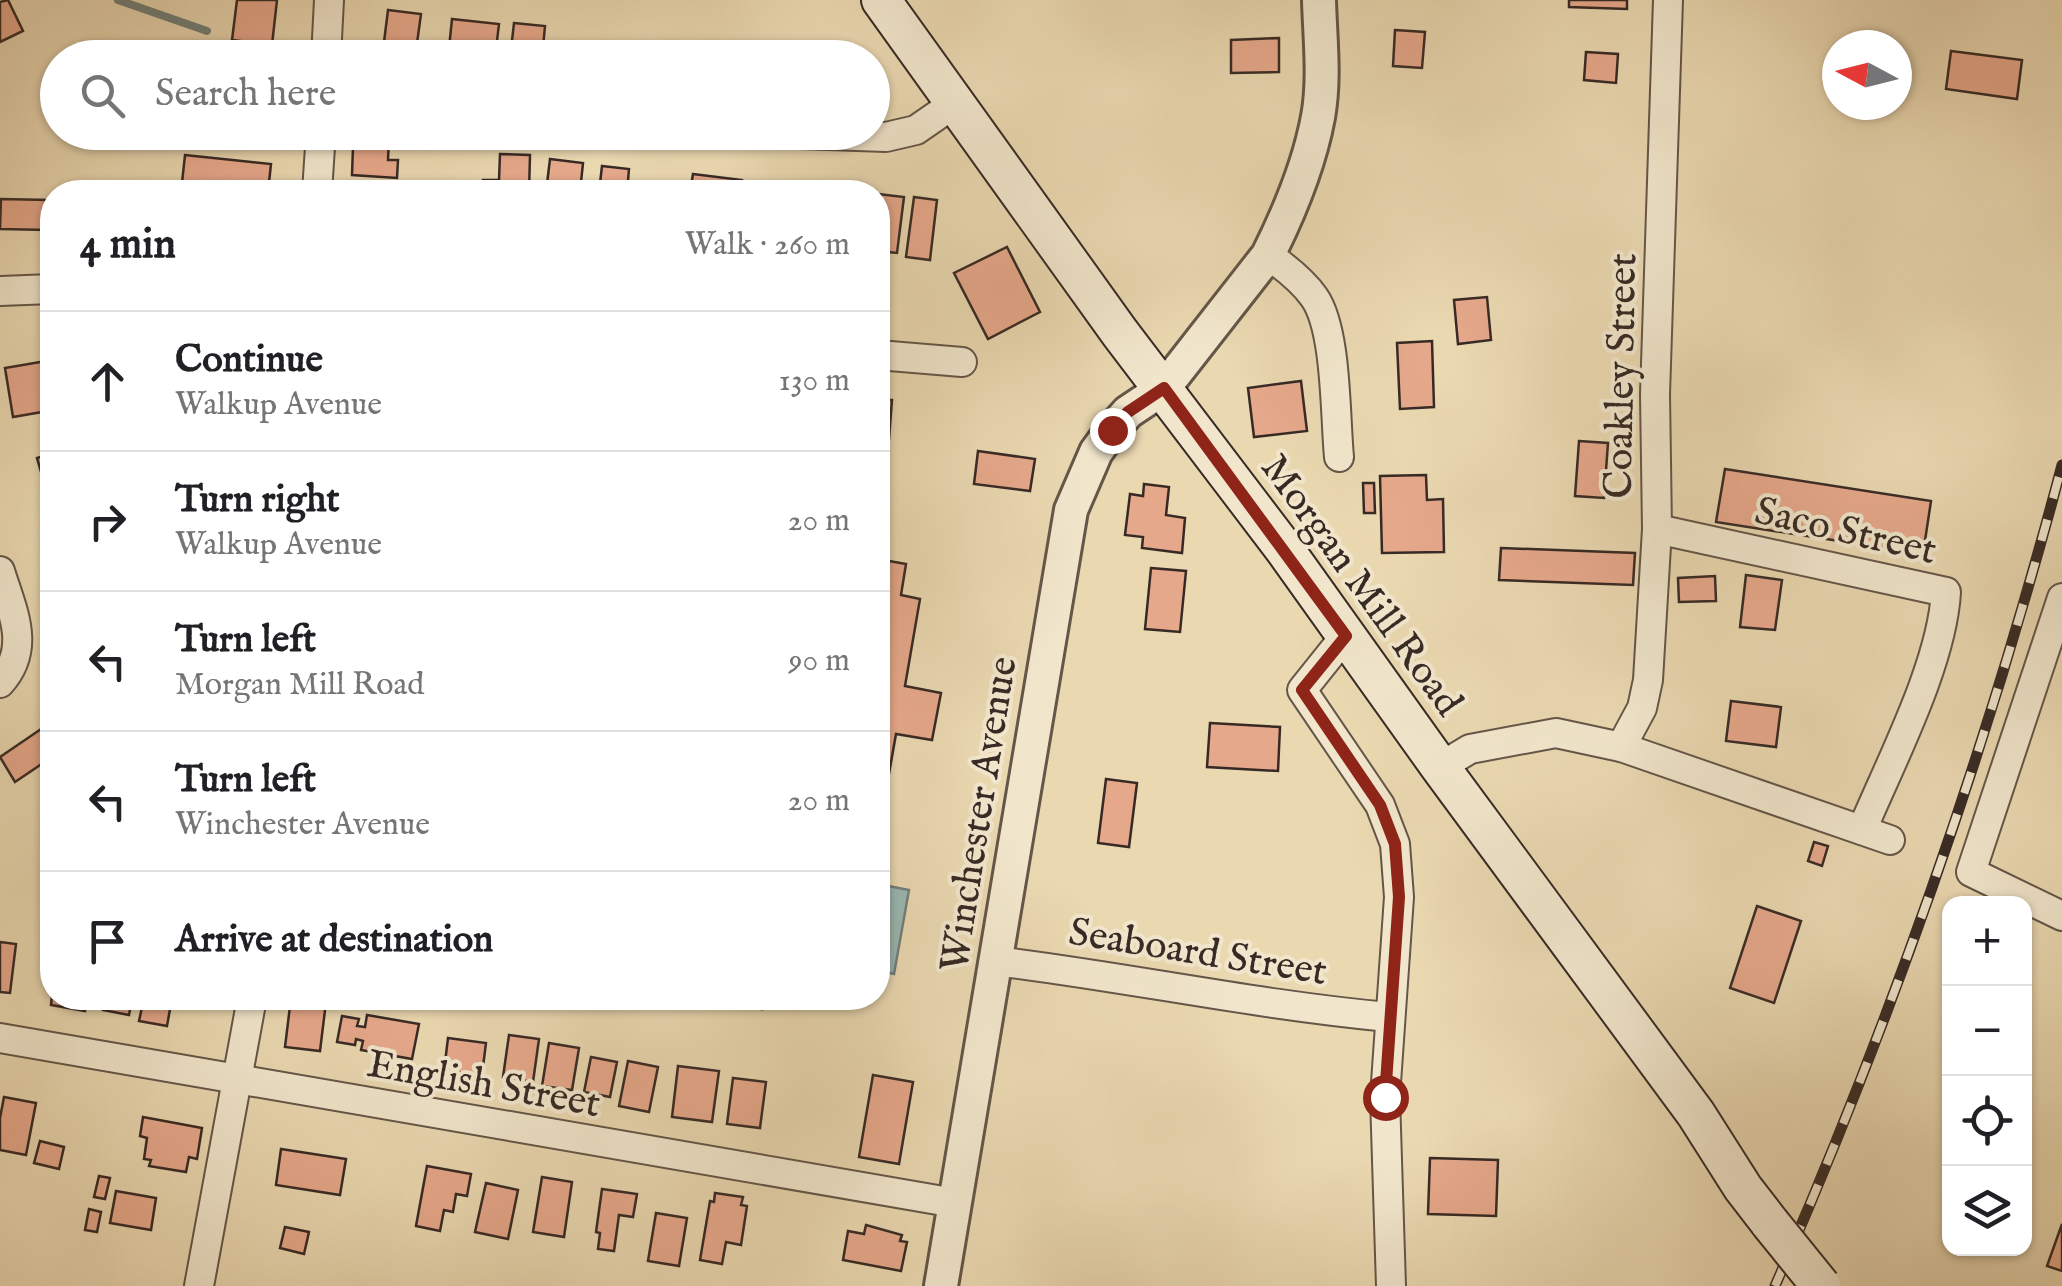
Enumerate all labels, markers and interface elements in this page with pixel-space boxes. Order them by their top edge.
north arrow [1822,30,1912,120]
search box [40,40,890,150]
icon: search [75,68,130,123]
text: Search here [155,71,336,119]
text: 4 min [80,219,176,272]
text: Walk · 260 m [685,225,850,266]
street label: Coakley Street [1595,253,1650,499]
text: Continue [175,337,323,385]
icon: ahead [80,354,135,409]
text: 130 m [779,361,850,402]
text: Walkup Avenue [175,385,382,426]
route end [1090,408,1136,454]
street label: Morgan Mill Road [1248,445,1473,728]
text: Turn right [175,477,339,525]
street label: Saco Street [1750,487,1941,578]
icon: right [80,494,135,549]
text: 20 m [788,501,850,542]
text: Walkup Avenue [175,525,382,566]
text: Turn left [175,617,316,665]
icon: left [80,634,135,689]
text: 90 m [789,641,850,682]
street label: Winchester Avenue [930,653,1031,976]
text: Morgan Mill Road [175,665,424,706]
text: Turn left [175,757,316,805]
icon: left [80,774,135,829]
text: 20 m [788,781,850,822]
text: Winchester Avenue [175,805,430,846]
map controls [1942,896,2032,1256]
button: + [1942,896,2032,986]
street label: Seaboard Street [1065,908,1330,999]
icon: arrive [80,914,135,969]
text: Arrive at destination [175,917,493,965]
button: − [1942,986,2032,1076]
street label: English Street [363,1040,604,1131]
route start [1363,1075,1409,1121]
button: locate [1942,1076,2032,1166]
button: layers [1942,1166,2032,1256]

